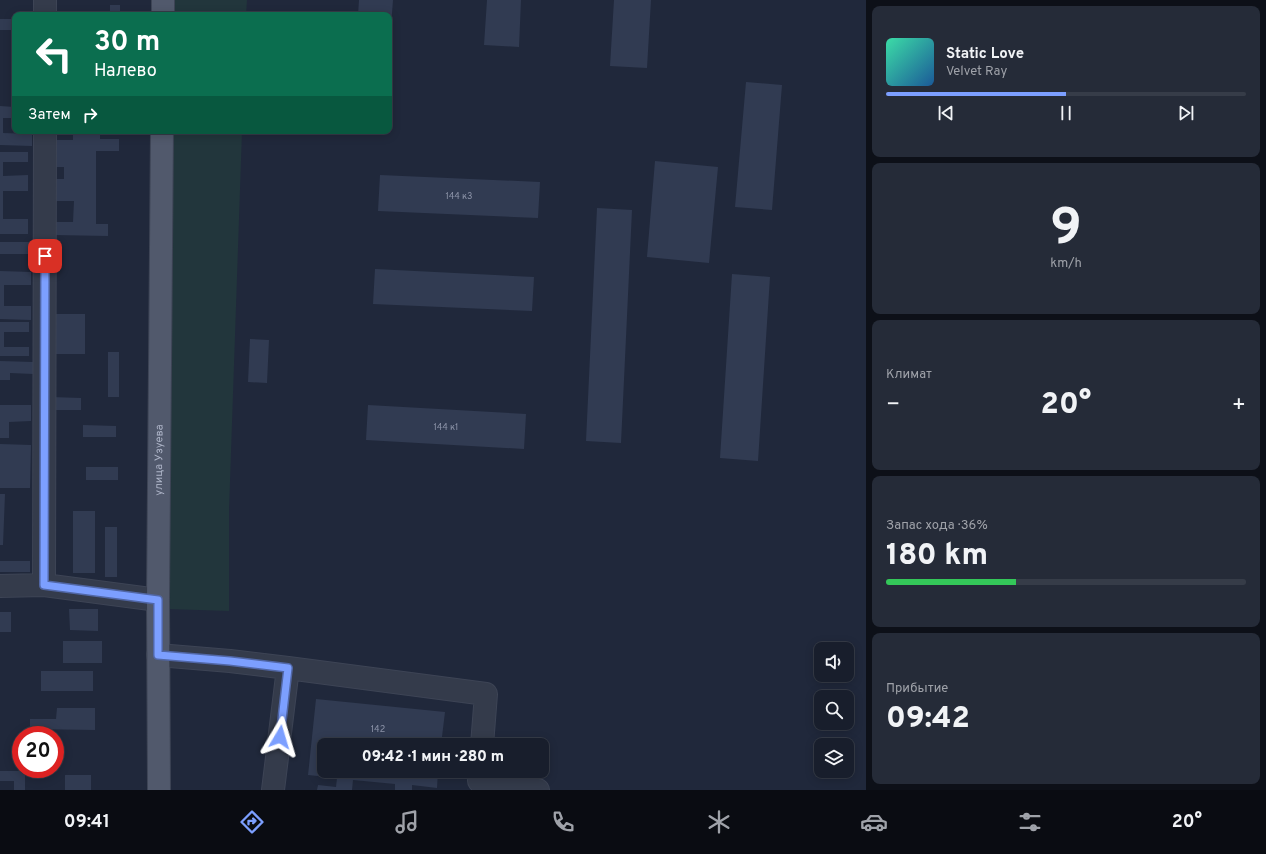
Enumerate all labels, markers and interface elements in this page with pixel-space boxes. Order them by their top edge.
text: 30 m [94,25,160,61]
icon: left [28,28,80,80]
text: Static Love [946,45,1024,64]
text: Налево [94,60,157,83]
text: Velvet Ray [946,64,1007,80]
icon: previous [935,102,957,124]
icon: pause [1055,102,1077,124]
icon: next [1175,102,1197,124]
icon: right [79,104,101,126]
text: Затем [28,106,71,125]
house number: 144 к3 [446,191,472,202]
text: 9 [1050,197,1082,263]
pin [28,239,62,273]
icon: arrive [34,245,56,267]
text: km/h [1050,256,1082,272]
text: Климат [886,367,932,383]
text: 20° [1041,387,1091,424]
text: − [886,392,900,419]
text: + [1232,392,1246,419]
house number: 144 к1 [434,422,458,433]
street label: улица Узуева [152,424,166,496]
text: Запас хода · 36% [886,518,988,534]
text: 180 km [886,538,988,575]
map controls [814,642,854,778]
button: sound [814,642,854,682]
text: Прибытие [886,681,948,697]
button: search [814,690,854,730]
text: 09:42 [886,701,970,738]
position arrow [259,716,301,758]
house number: 142 [371,724,385,735]
speed limit sign: 20 [12,726,64,778]
button: layers [814,738,854,778]
text: 09:42 · 1 мин · 280 m [362,748,504,767]
icon: directions [238,808,266,836]
icon: music [393,808,421,836]
icon: phone [549,808,577,836]
icon: climate [705,808,733,836]
icon: car [860,808,888,836]
icon: filters [1016,808,1044,836]
text: 09:41 [64,811,110,834]
text: 20° [1172,811,1202,834]

